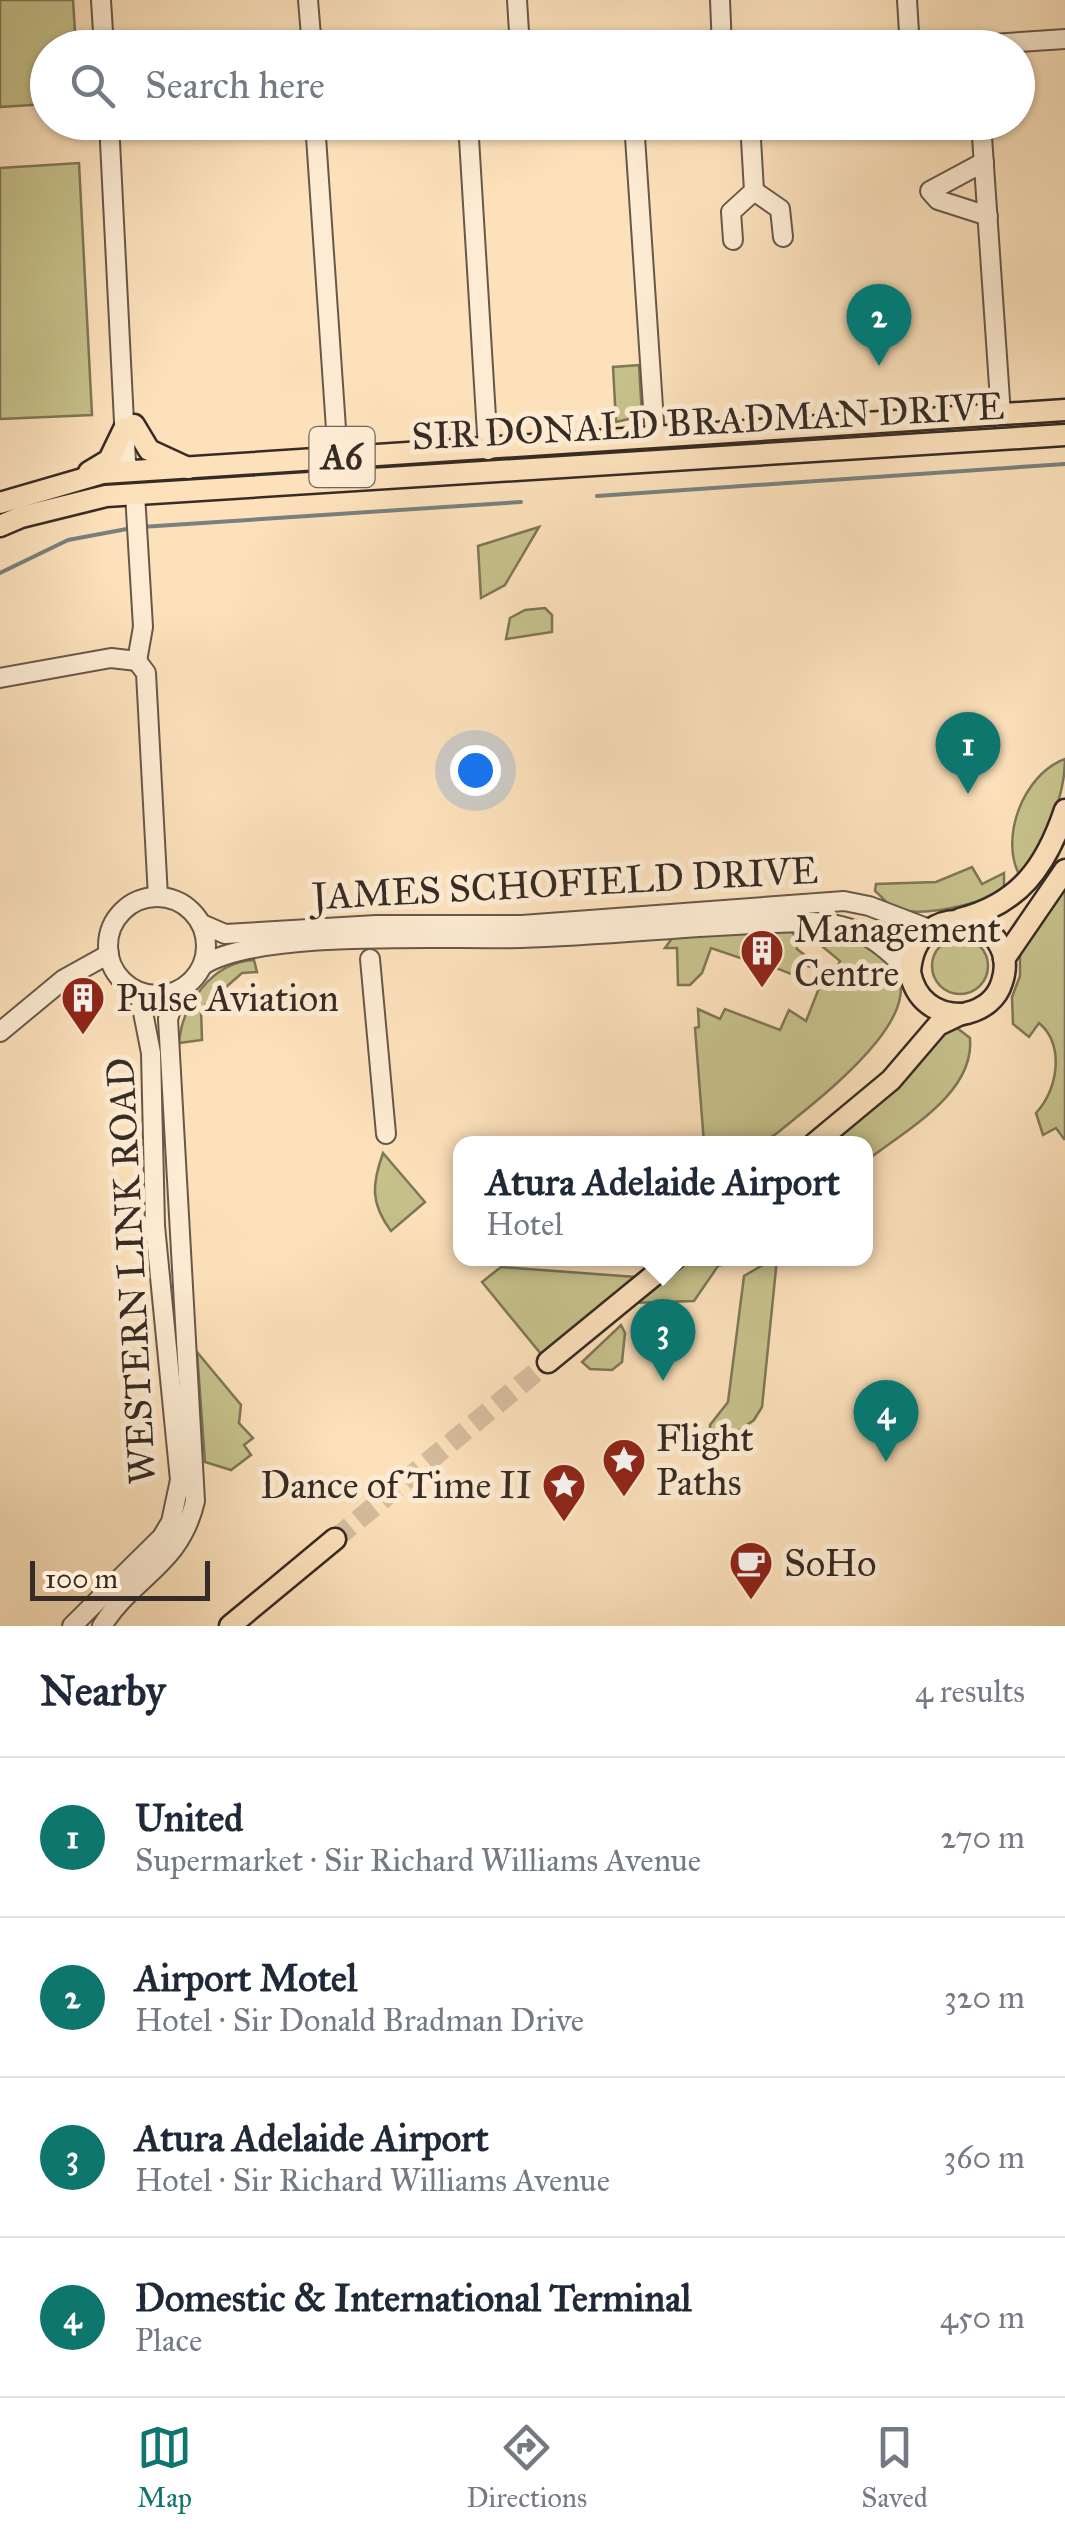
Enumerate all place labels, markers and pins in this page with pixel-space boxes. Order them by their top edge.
pin: 2 [846,284,912,366]
pin: 1 [936,712,1000,794]
place label: Management Centre [794,906,1001,996]
building icon: Management Centre [739,928,785,989]
building icon: Pulse Aviation [60,975,106,1036]
place label: Pulse Aviation [116,975,339,1021]
pin: 3 [630,1298,696,1381]
pin: 4 [854,1380,918,1462]
place label: Flight Paths [656,1415,754,1505]
place icon: Flight Paths [601,1437,647,1498]
place label: Dance of Time II [260,1462,532,1508]
place icon: Dance of Time II [541,1462,587,1523]
cafe icon: SoHo [728,1540,774,1601]
place label: SoHo [784,1540,876,1586]

